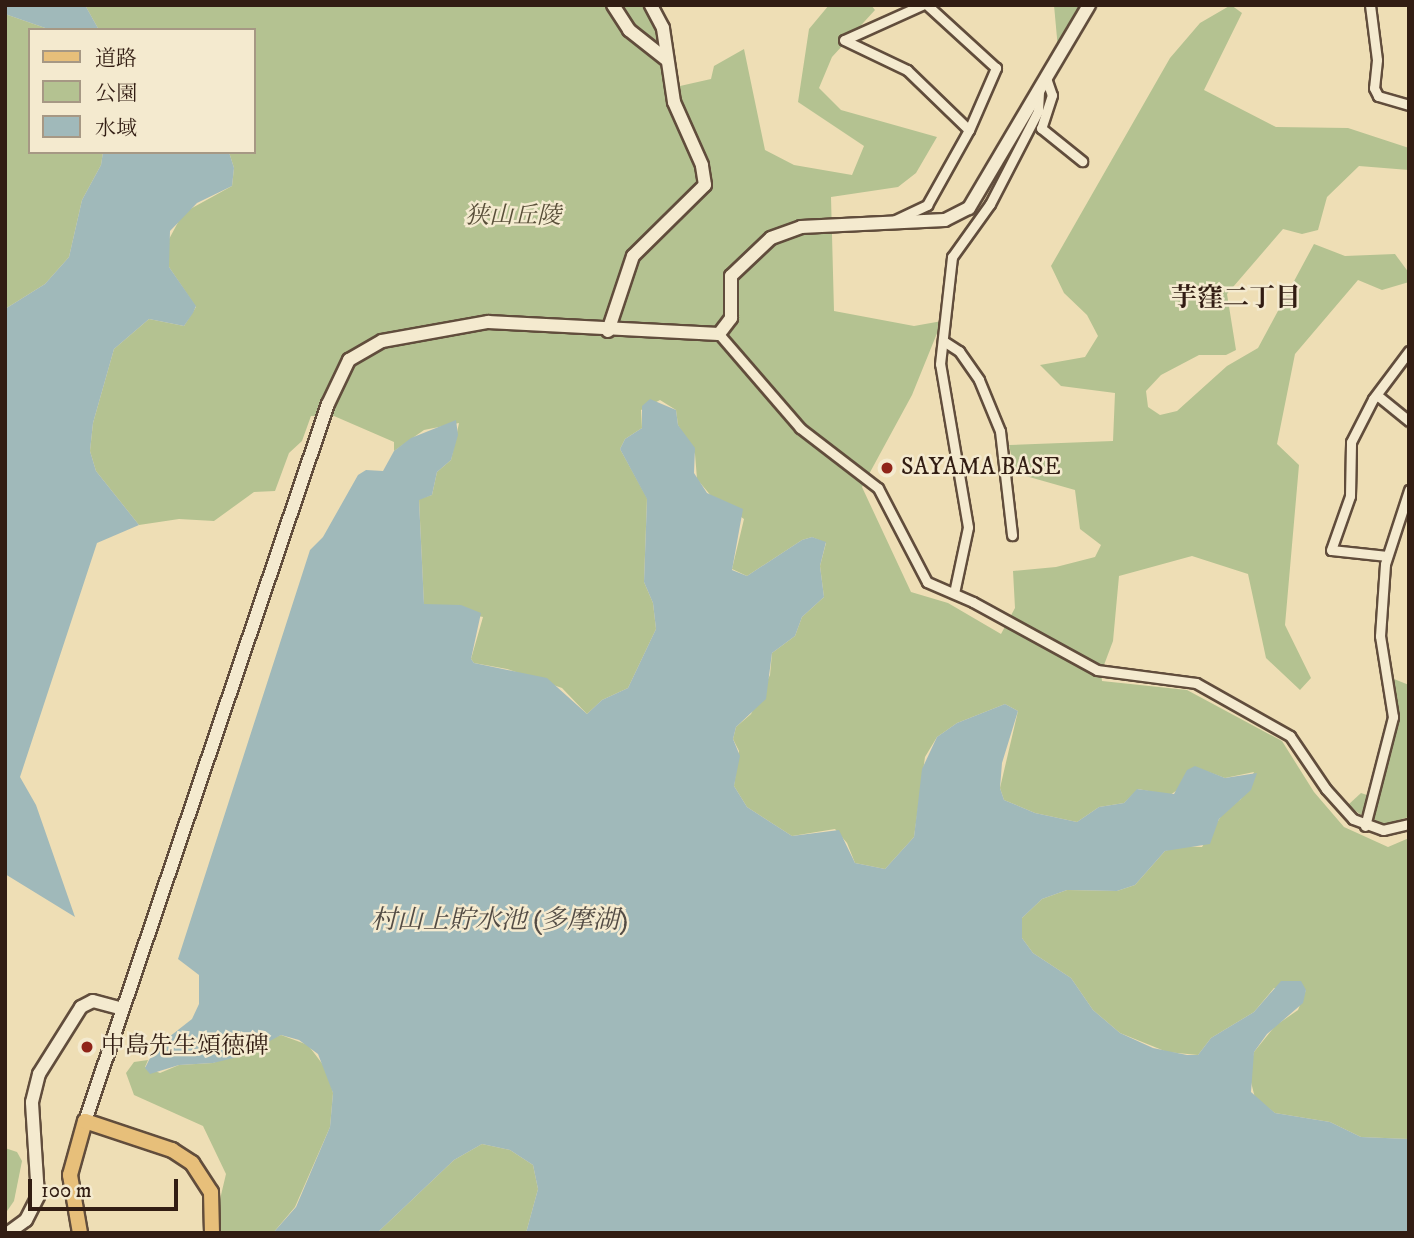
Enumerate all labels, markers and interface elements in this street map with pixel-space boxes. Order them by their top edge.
legend [28,28,256,154]
text: 道路 [95,46,137,72]
text: 公園 [95,81,137,107]
text: 水域 [95,116,137,142]
park label: 狭山丘陵 [465,203,561,231]
district label: 芋窪二丁目 [1171,283,1301,315]
place label: SAYAMA BASE [901,454,1061,482]
marker: SAYAMA BASE [879,460,895,476]
water label: 村山上貯水池 (多摩湖) [371,905,627,937]
place label: 中島先生頌徳碑 [101,1033,269,1061]
marker: 中島先生頌徳碑 [79,1039,95,1055]
scale bar [32,1164,182,1208]
text: 100 m [41,1178,92,1204]

